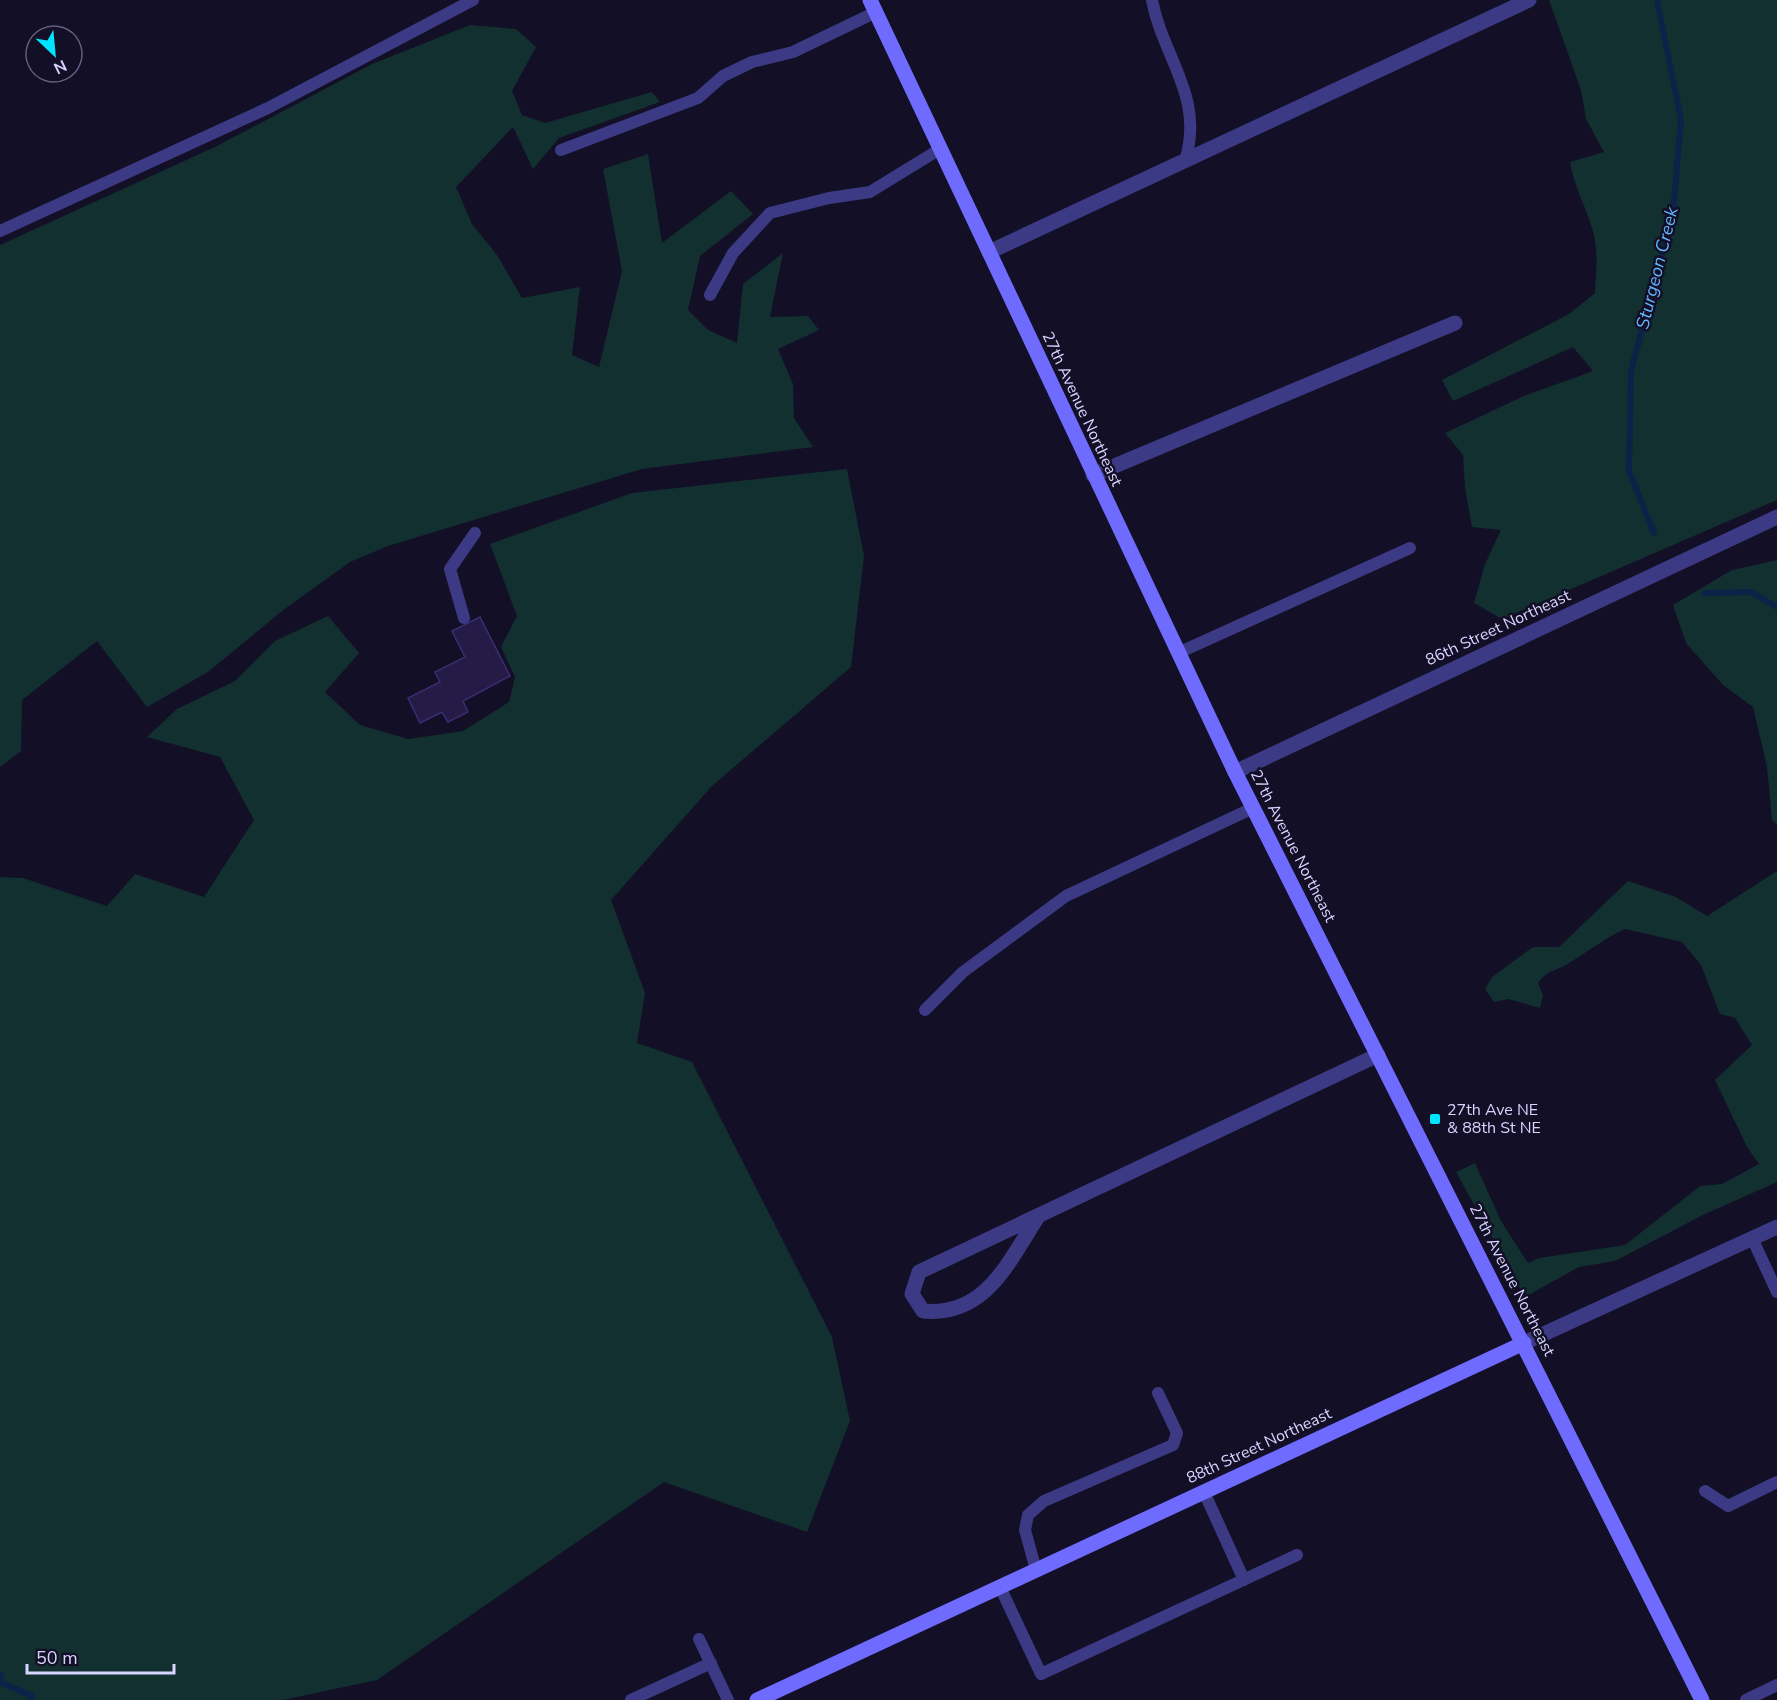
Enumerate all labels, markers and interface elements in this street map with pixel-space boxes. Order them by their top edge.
north arrow [24,24,84,84]
text: N [50,54,70,79]
water label: Sturgeon Creek [1630,203,1684,332]
street label: 27th Avenue Northeast [1036,328,1128,490]
street label: 86th Street Northeast [1422,585,1574,671]
street label: 27th Avenue Northeast [1245,766,1341,926]
place label: 27th Ave NE & 88th St NE [1447,1099,1541,1139]
marker: 27th Ave NE & 88th St NE [1428,1112,1442,1126]
street label: 27th Avenue Northeast [1464,1200,1560,1360]
street label: 88th Street Northeast [1183,1403,1335,1489]
scale bar [27,1637,174,1675]
text: 50 m [36,1646,78,1670]

